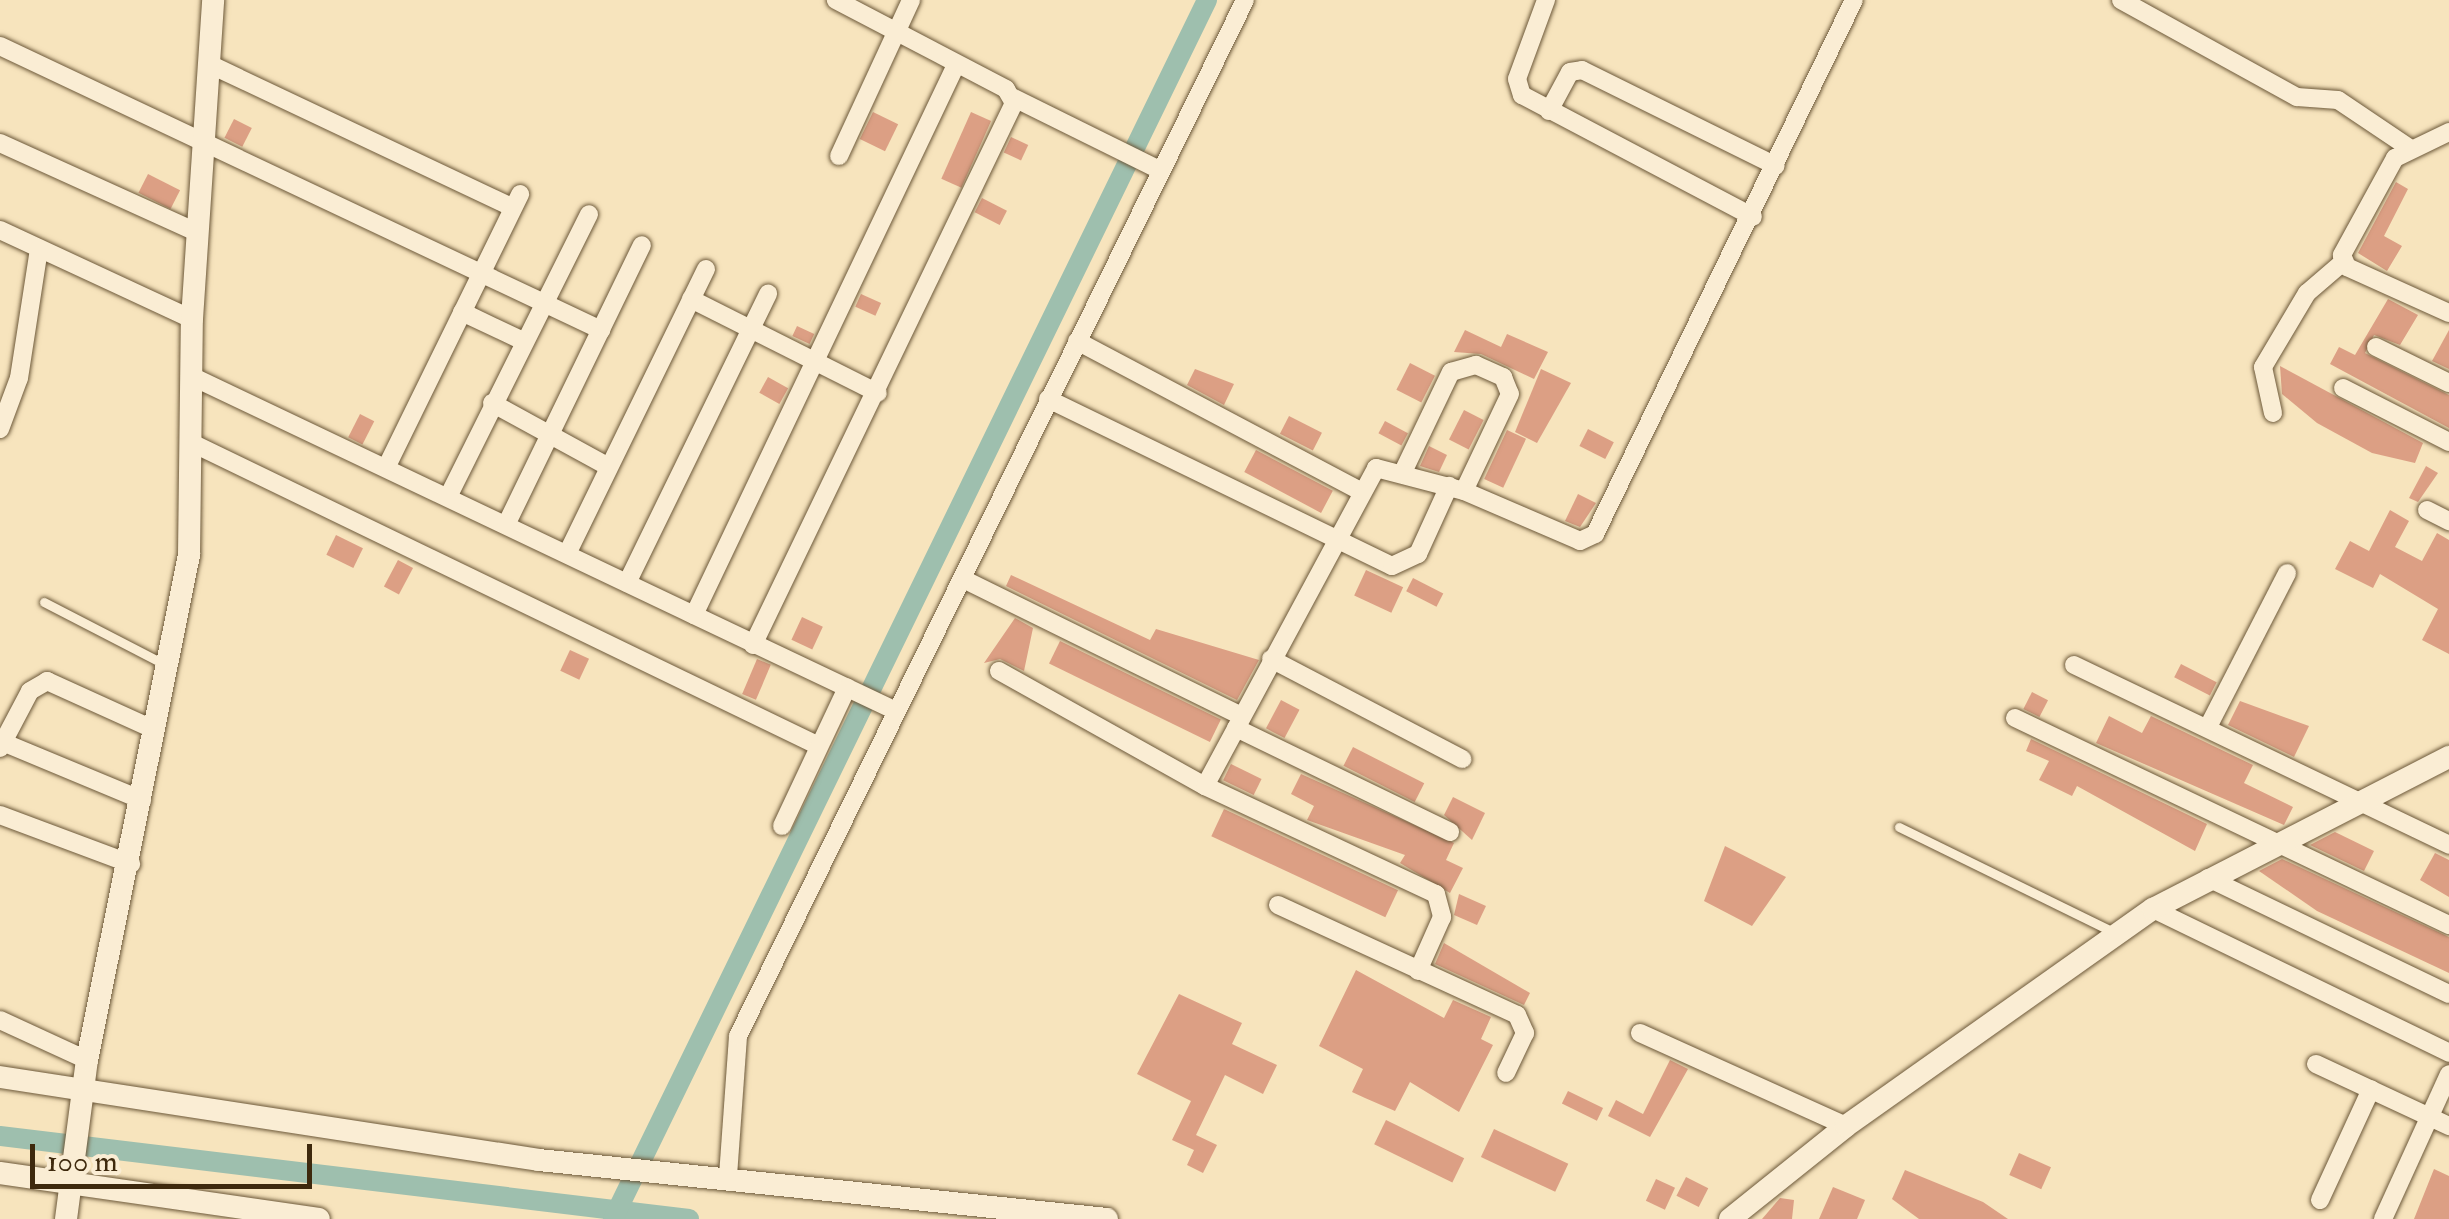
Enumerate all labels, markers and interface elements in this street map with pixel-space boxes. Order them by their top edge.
scale bar [35,1124,318,1186]
text: 100 m [47,1143,118,1180]

